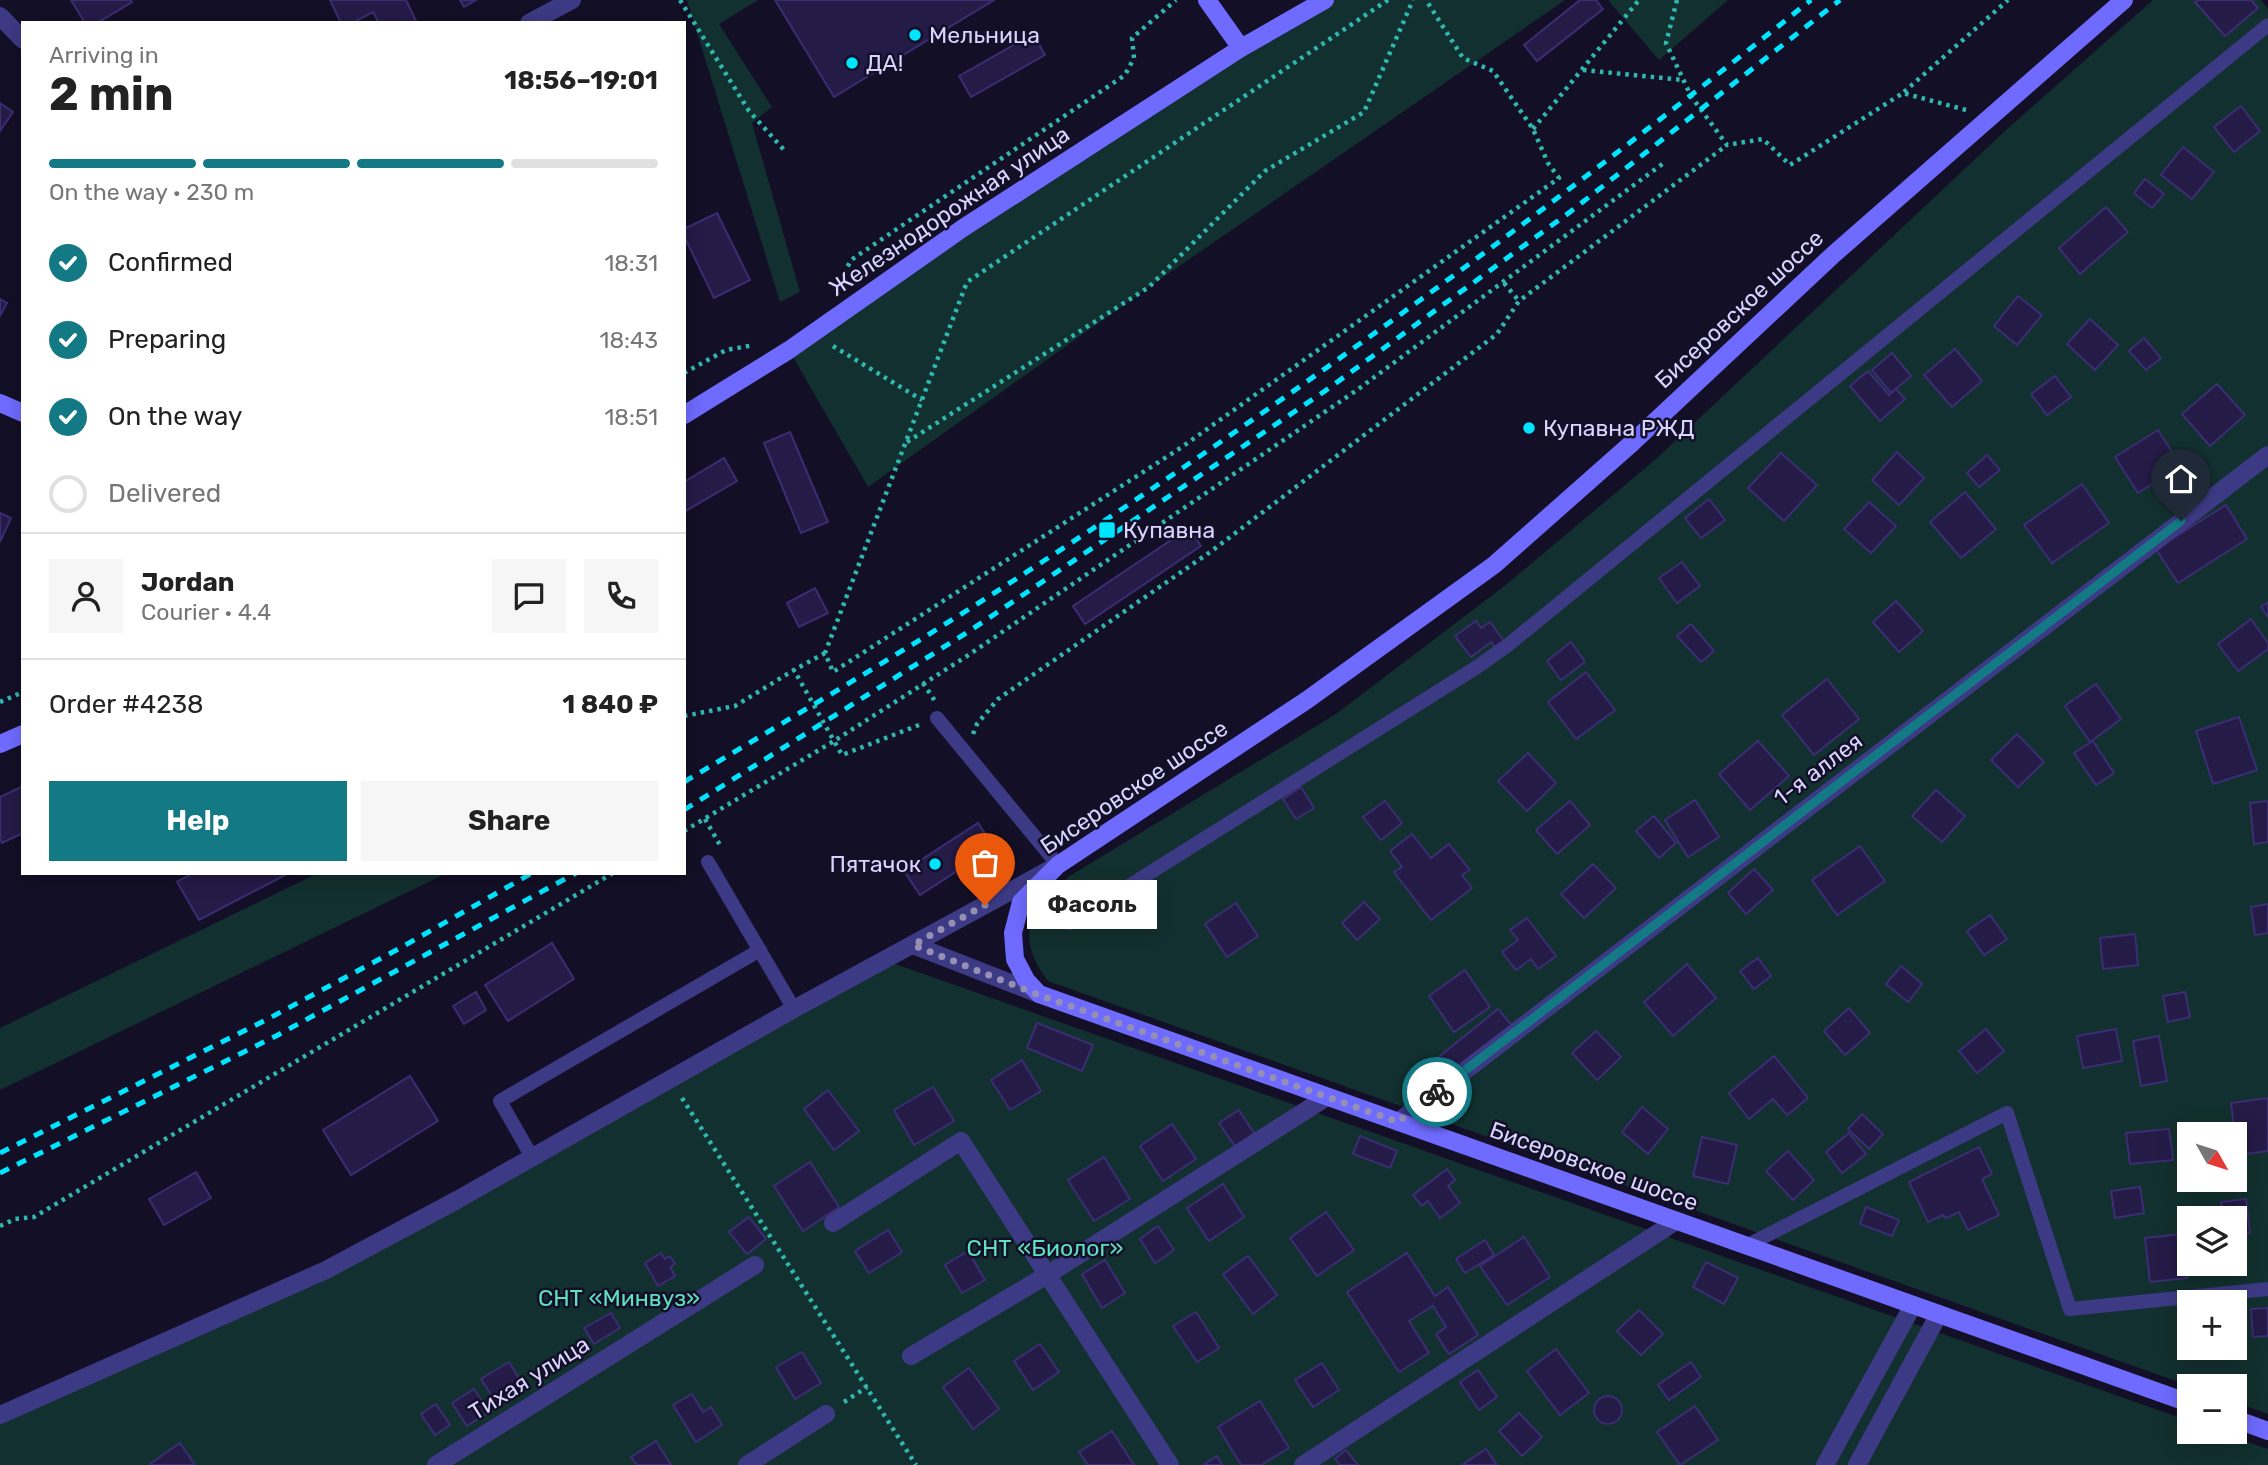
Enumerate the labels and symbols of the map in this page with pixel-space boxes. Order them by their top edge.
place label: Мельница [929,21,1040,49]
marker: Мельница [907,27,923,43]
place label: ДА! [866,49,903,77]
marker: ДА! [844,55,860,71]
street label: Железнодорожная улица [823,120,1075,302]
street label: Бисеровское шоссе [1649,224,1829,394]
place label: Купавна РЖД [1543,414,1695,442]
marker: Купавна РЖД [1521,420,1537,436]
pin [2151,449,2211,521]
place label: Купавна [1123,516,1215,544]
marker: Купавна [1097,520,1117,540]
street label: Бисеровское шоссе [1035,714,1233,860]
street label: 1-я аллея [1768,727,1868,811]
pin [955,833,1015,905]
place label: Пятачок [829,850,921,878]
marker: Пятачок [927,856,943,872]
callout: Фасоль [1027,880,1156,930]
courier [1402,1057,1472,1127]
street label: Бисеровское шоссе [1486,1115,1702,1217]
north arrow [2177,1122,2247,1192]
park label: СНТ «Биолог» [967,1234,1123,1262]
park label: СНТ «Минвуз» [538,1284,700,1312]
street label: Тихая улица [464,1330,594,1426]

